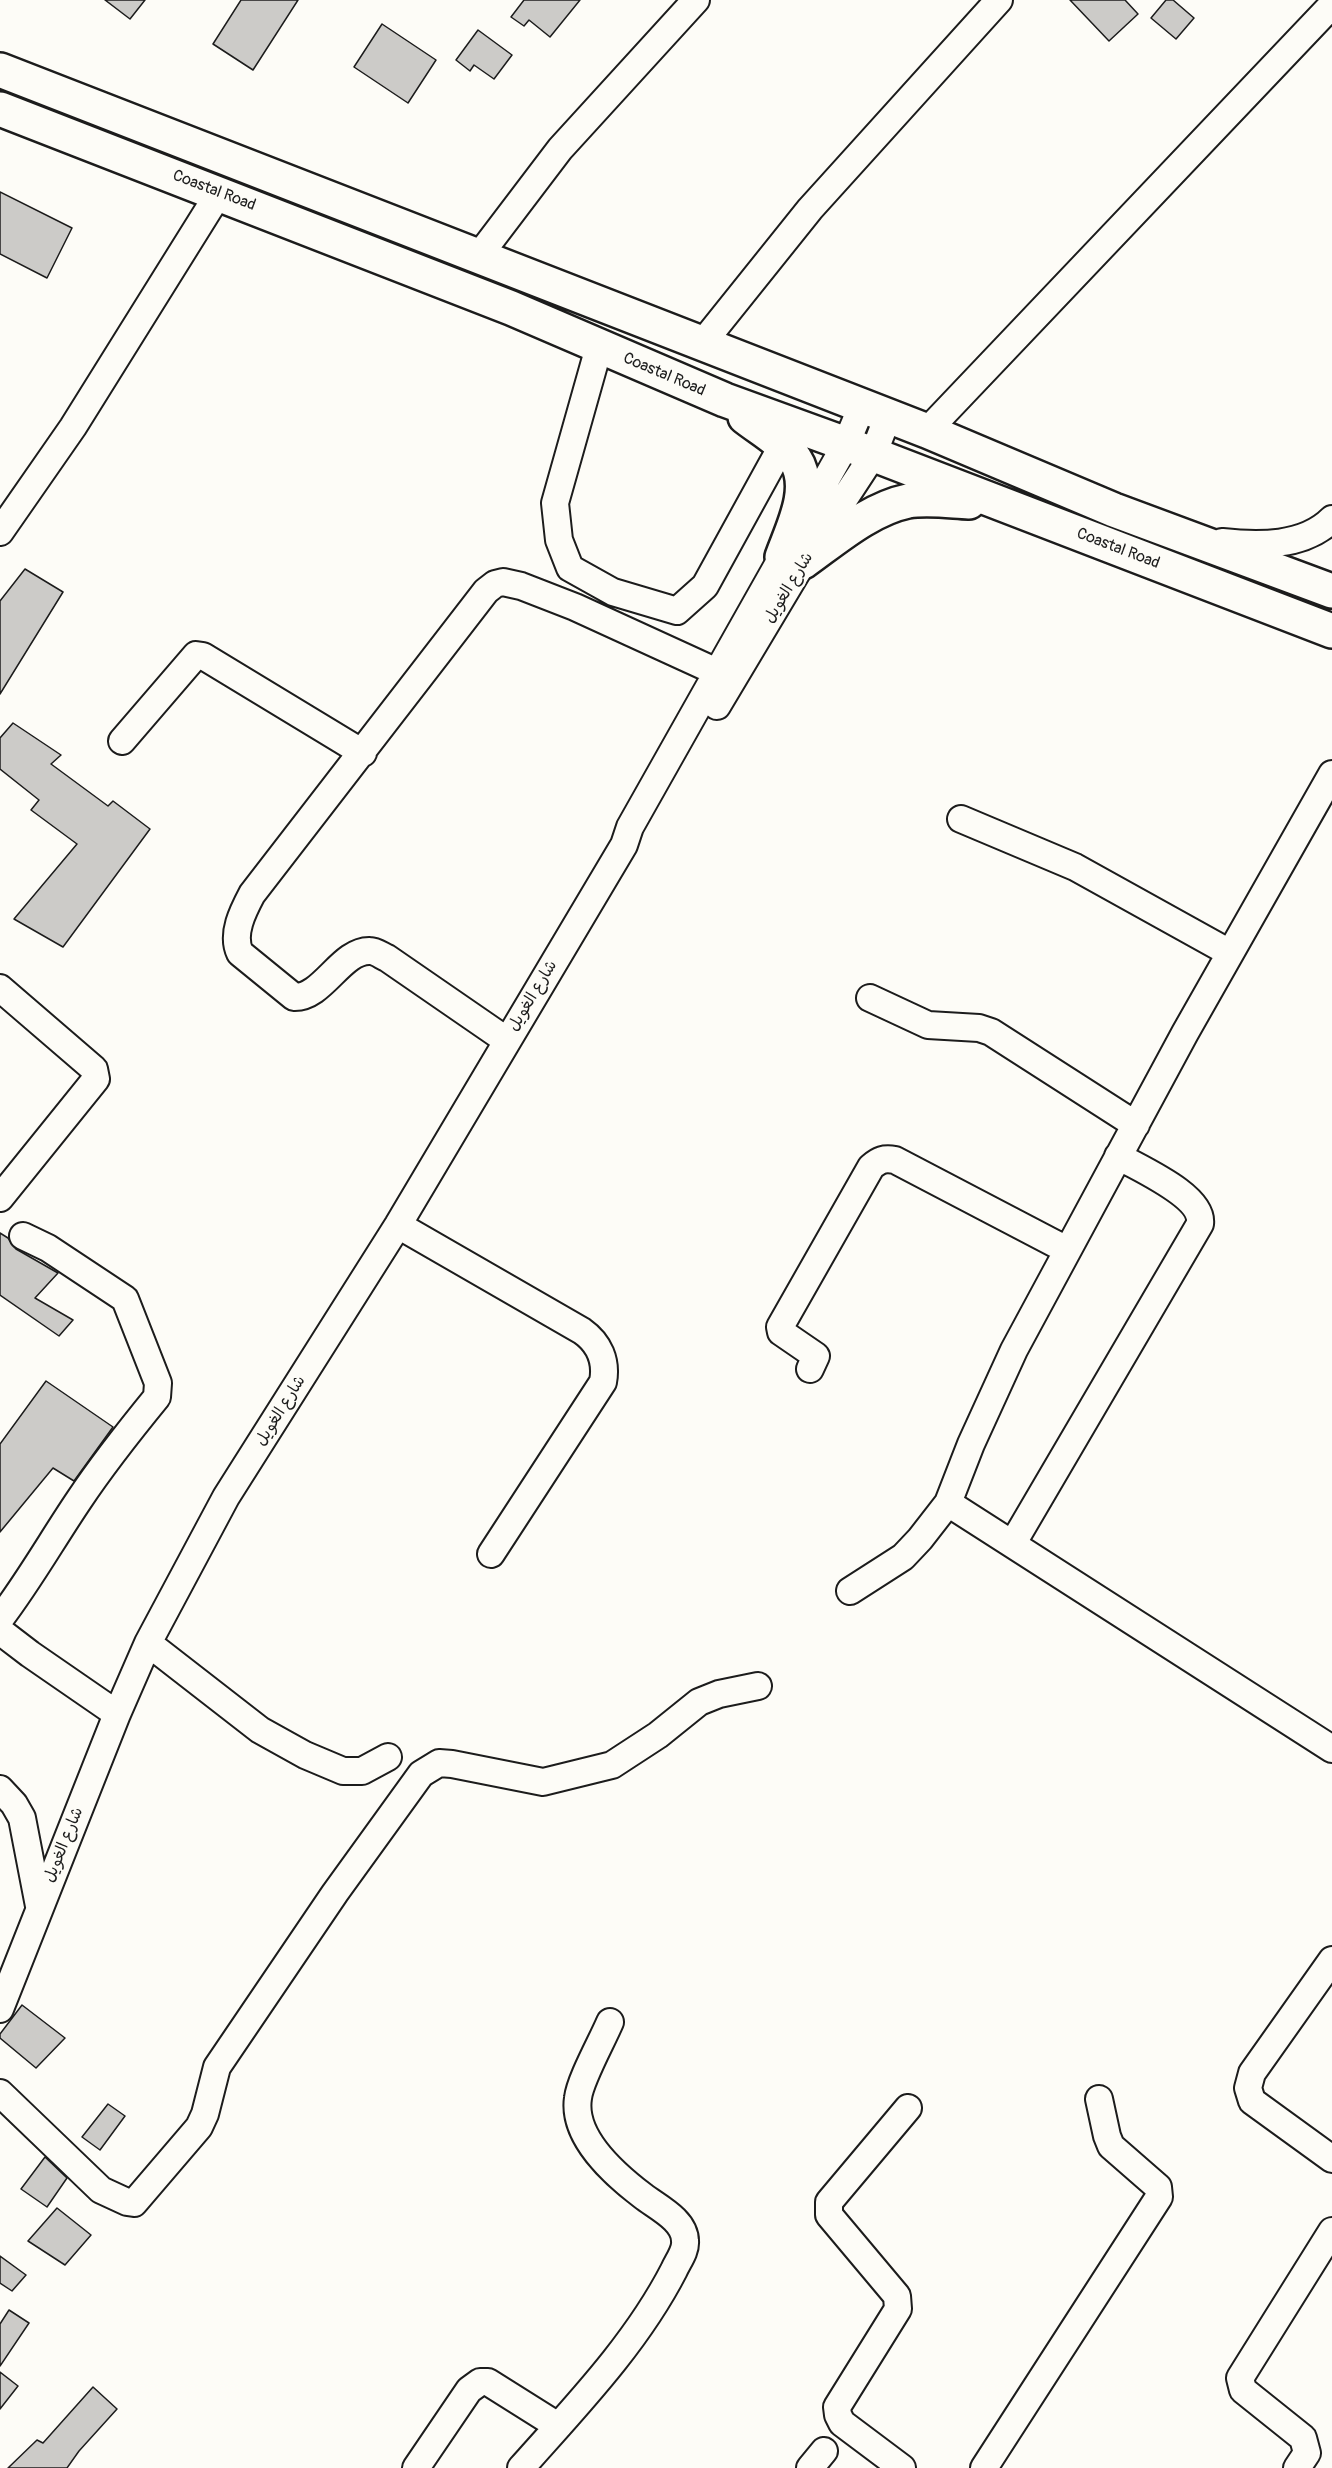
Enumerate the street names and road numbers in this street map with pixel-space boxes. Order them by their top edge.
street label: Coastal Road [170,166,258,216]
street label: Coastal Road [620,349,708,401]
street label: Coastal Road [1074,524,1162,574]
street label: شارع الغويل [760,549,818,627]
street label: شارع الغويل [504,957,562,1035]
street label: شارع الغويل [252,1372,310,1450]
street label: شارع الغويل [40,1805,88,1885]

